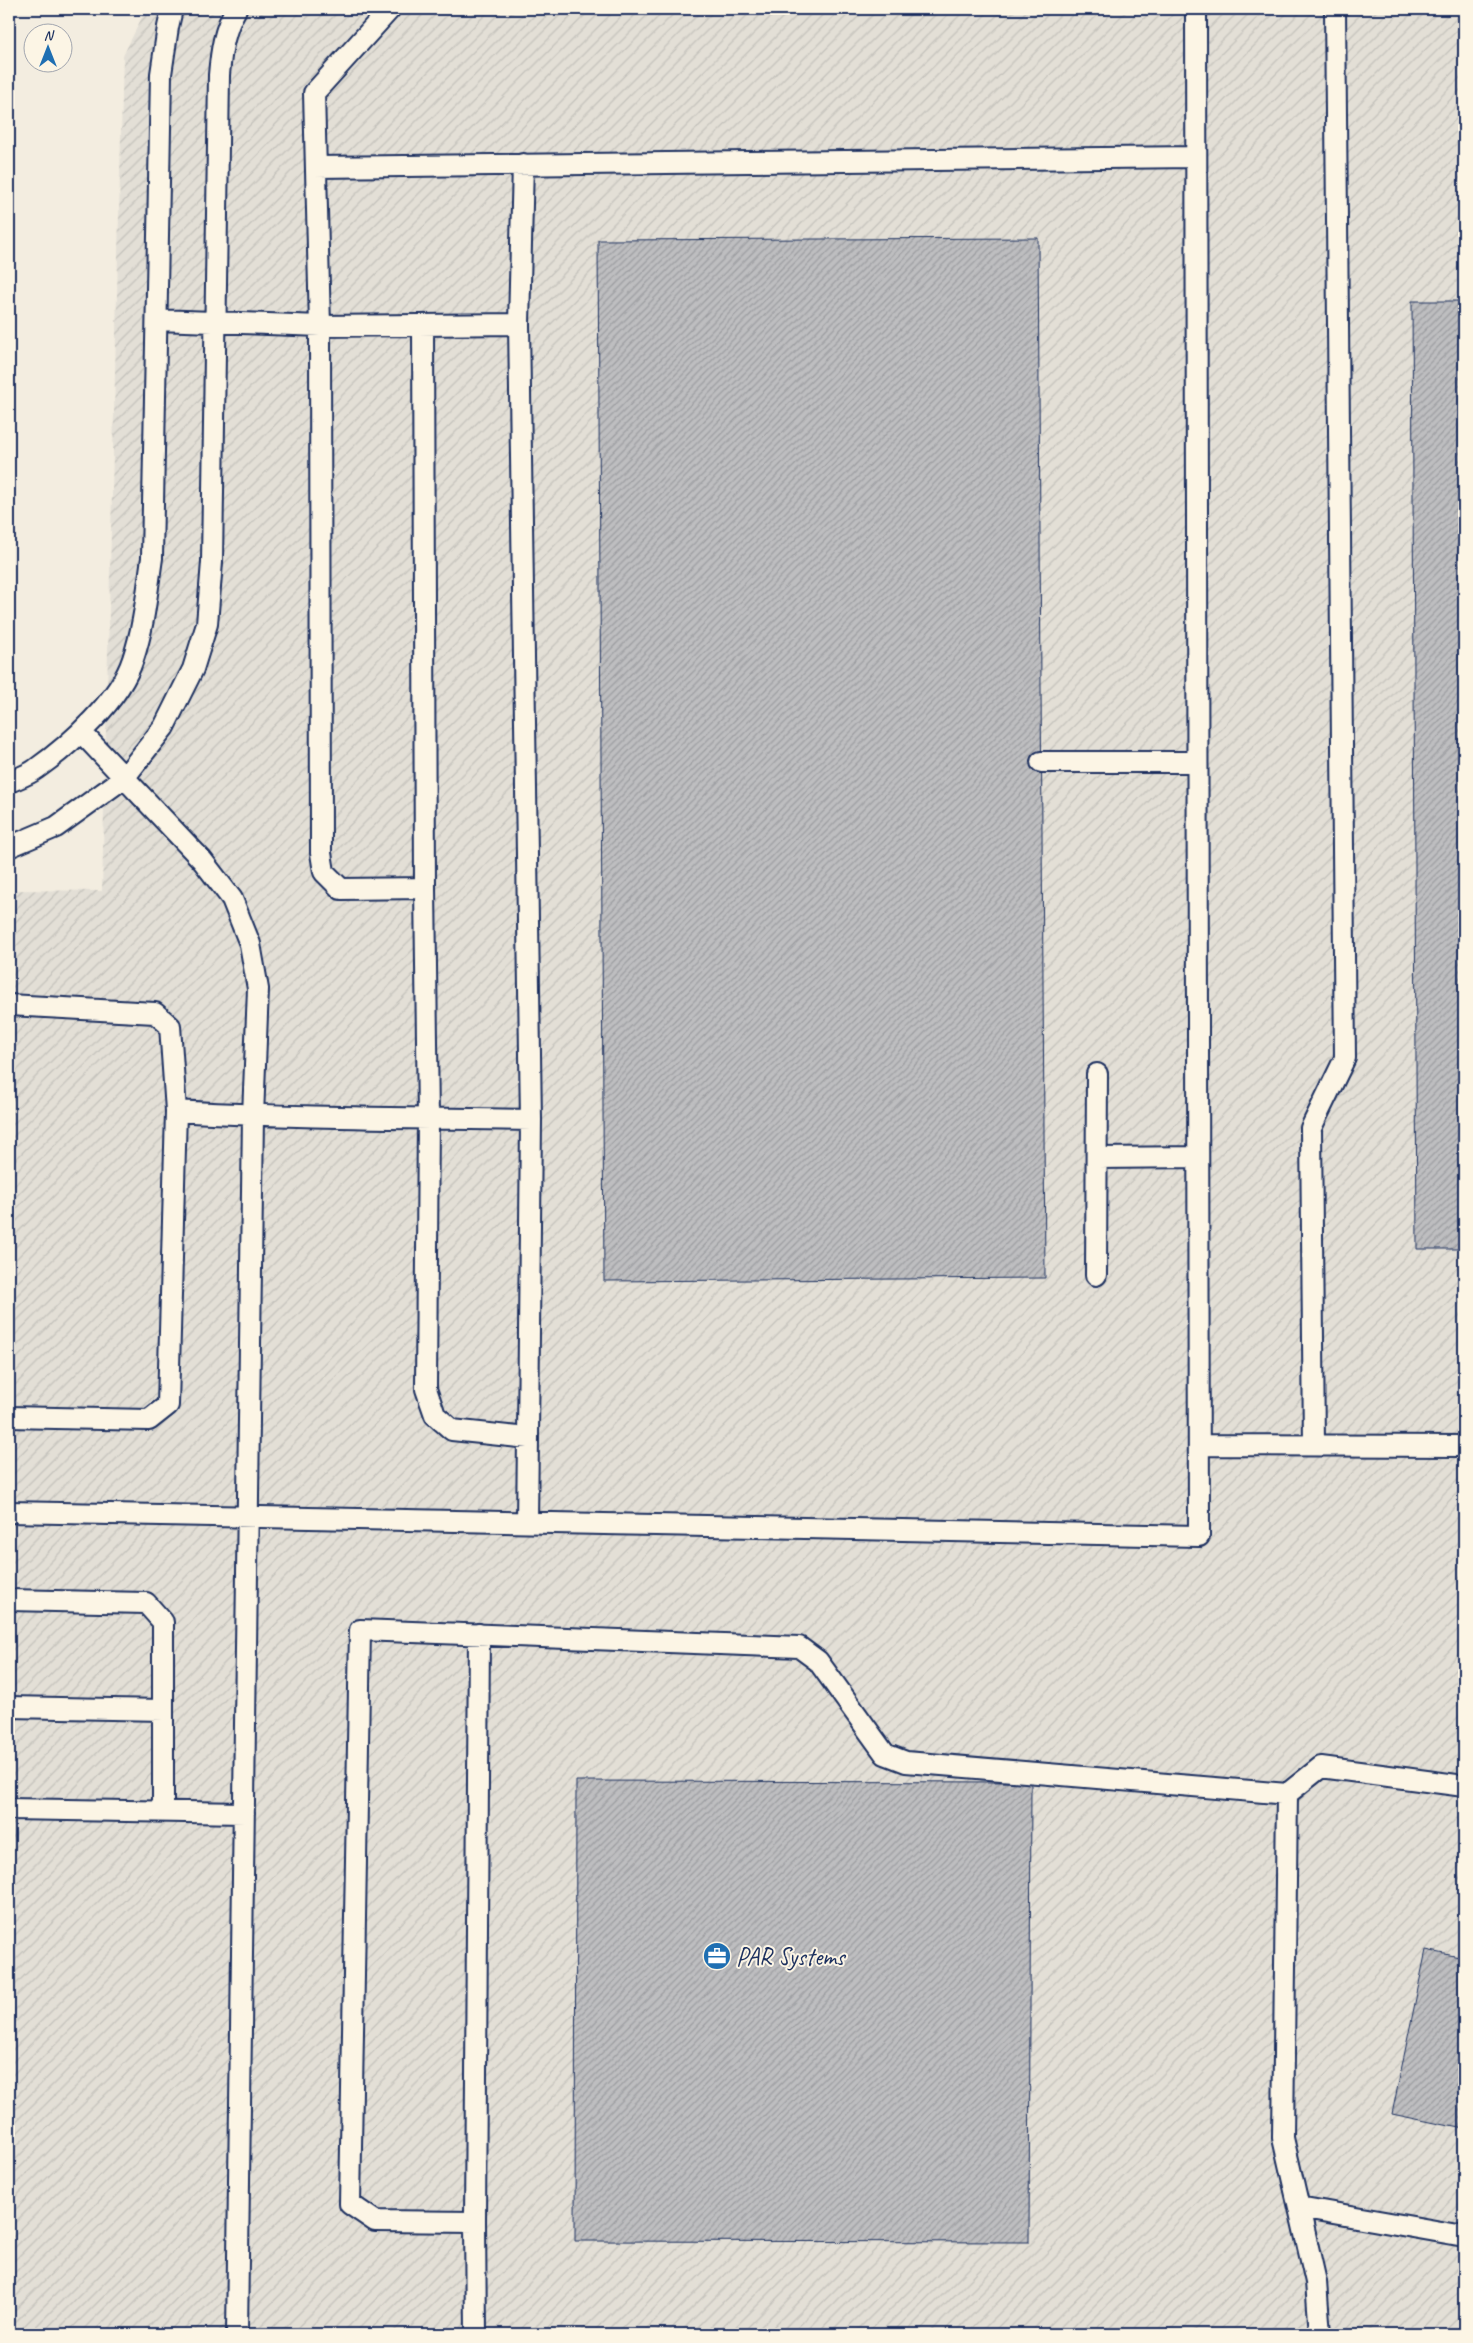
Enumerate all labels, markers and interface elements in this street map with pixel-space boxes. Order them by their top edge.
north arrow [22,22,72,72]
text: N [44,27,55,44]
office icon: PAR Systems [702,1941,732,1971]
place label: PAR Systems [736,1941,847,1973]

